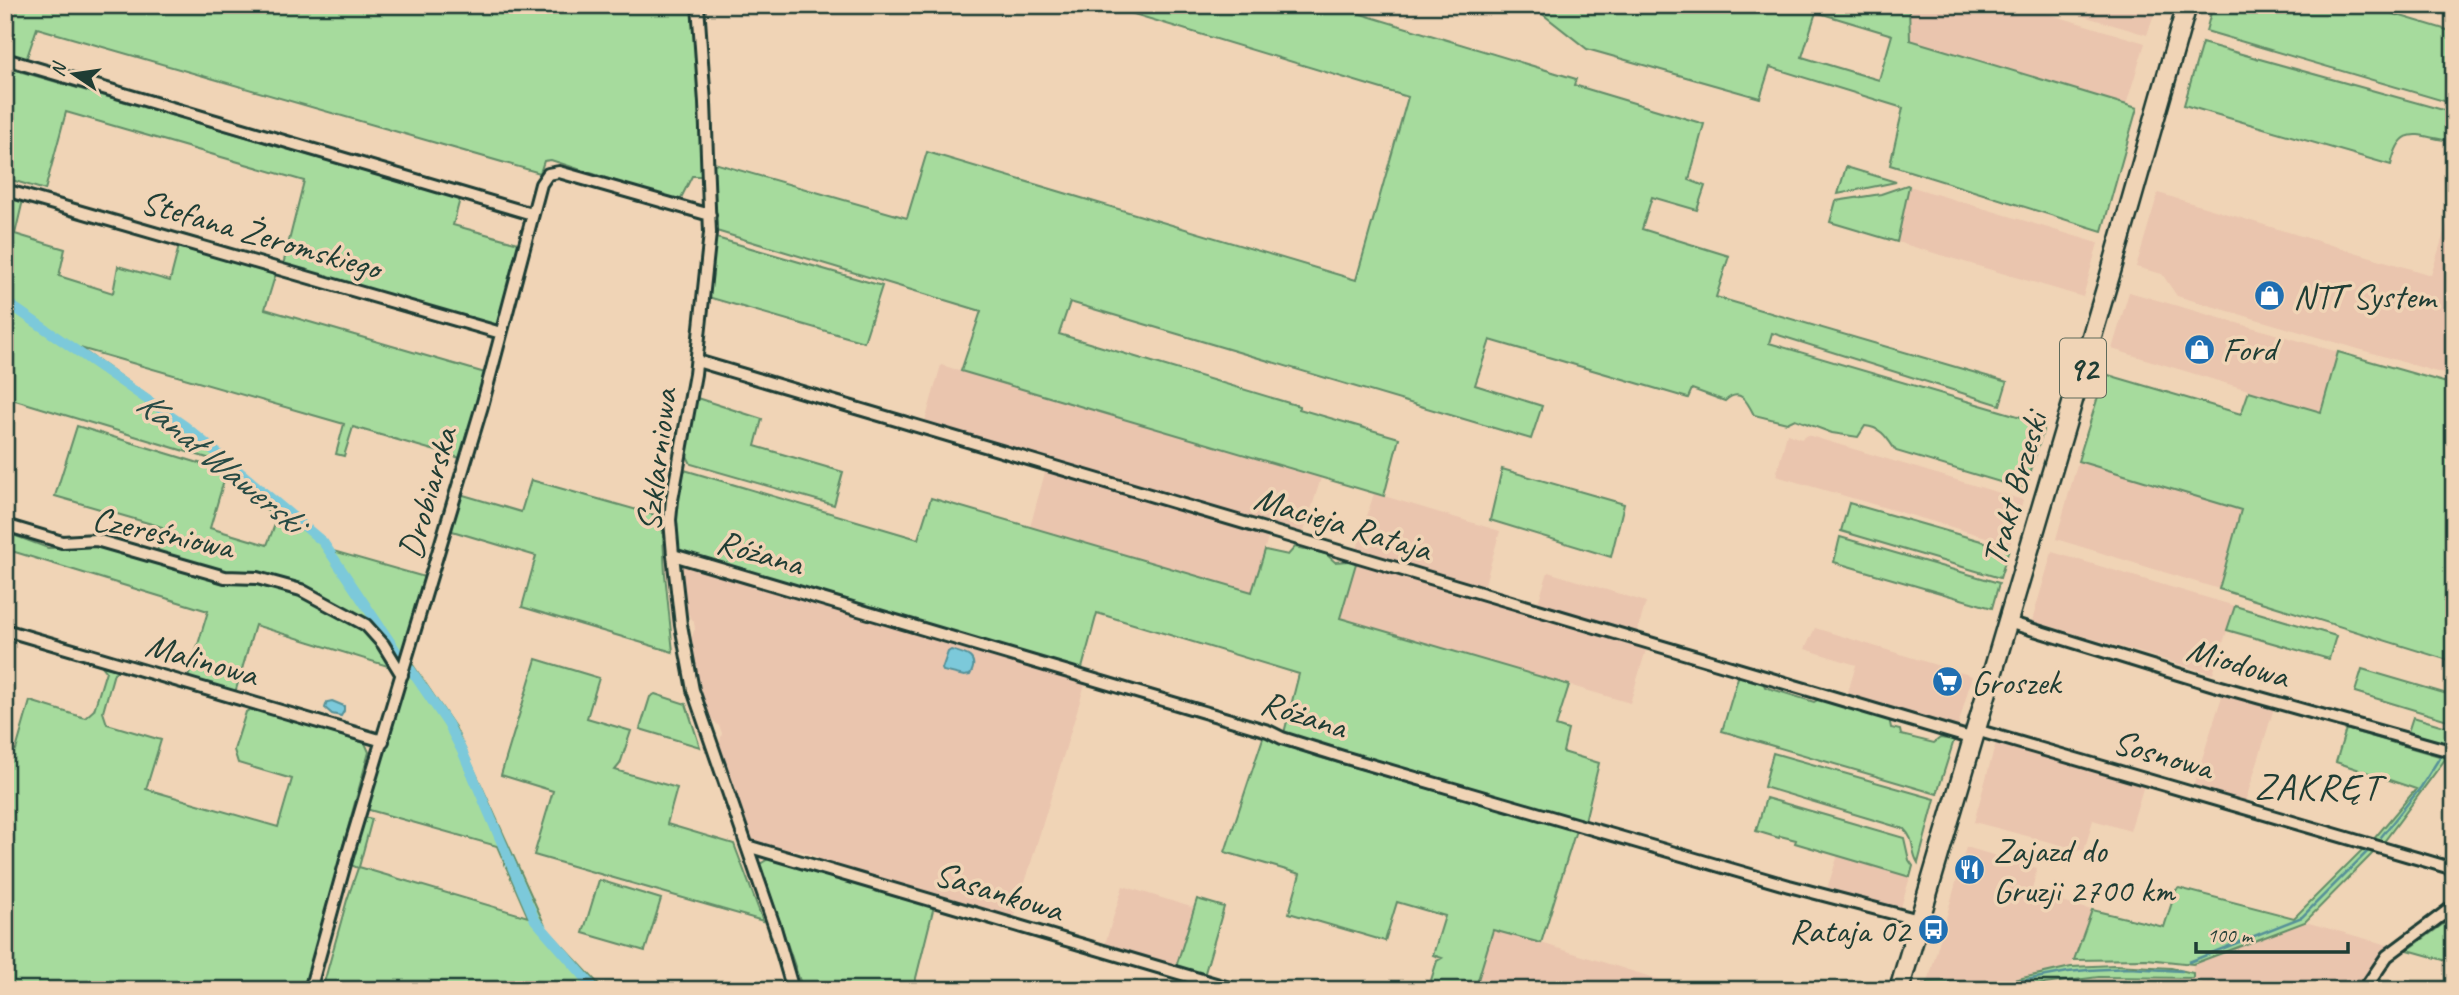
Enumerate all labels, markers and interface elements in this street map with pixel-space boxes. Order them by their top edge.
north arrow [38,38,108,108]
text: N [45,59,72,79]
street label: Stefana Żeromskiego [136,179,389,291]
place label: NTT System [2293,274,2439,319]
shop icon: NTT System [2253,279,2287,313]
place label: Ford [2222,327,2281,372]
shop icon: Ford [2182,332,2216,366]
road number: 92 [2060,338,2106,398]
water label: Kanał Wawerski [127,380,321,549]
street label: Szklarniowa [625,383,688,534]
street label: Trakt Brzeski [1971,403,2059,571]
street label: Drobiarska [387,420,468,564]
street label: Macieja Rataja [1249,475,1439,572]
street label: Czereśniowa [88,496,240,570]
street label: Różana [712,519,810,587]
street label: Malinowa [141,622,266,698]
street label: Miodowa [2182,627,2297,699]
place label: Groszek [1971,660,2063,705]
supermarket icon: Groszek [1931,665,1965,699]
street label: Różana [1255,680,1354,750]
street label: Sosnowa [2108,719,2220,791]
district label: ZAKRĘT [2254,763,2387,810]
place label: Zajazd do Gruzji 2700 km [1993,828,2177,913]
street label: Sasankowa [929,851,1071,933]
restaurant icon: Zajazd do Gruzji 2700 km [1953,853,1987,887]
place label: Rataja 02 [1789,908,1913,953]
scale bar [2196,911,2349,955]
bus stop icon: Rataja 02 [1916,913,1950,947]
text: 100 m [2207,922,2254,948]

